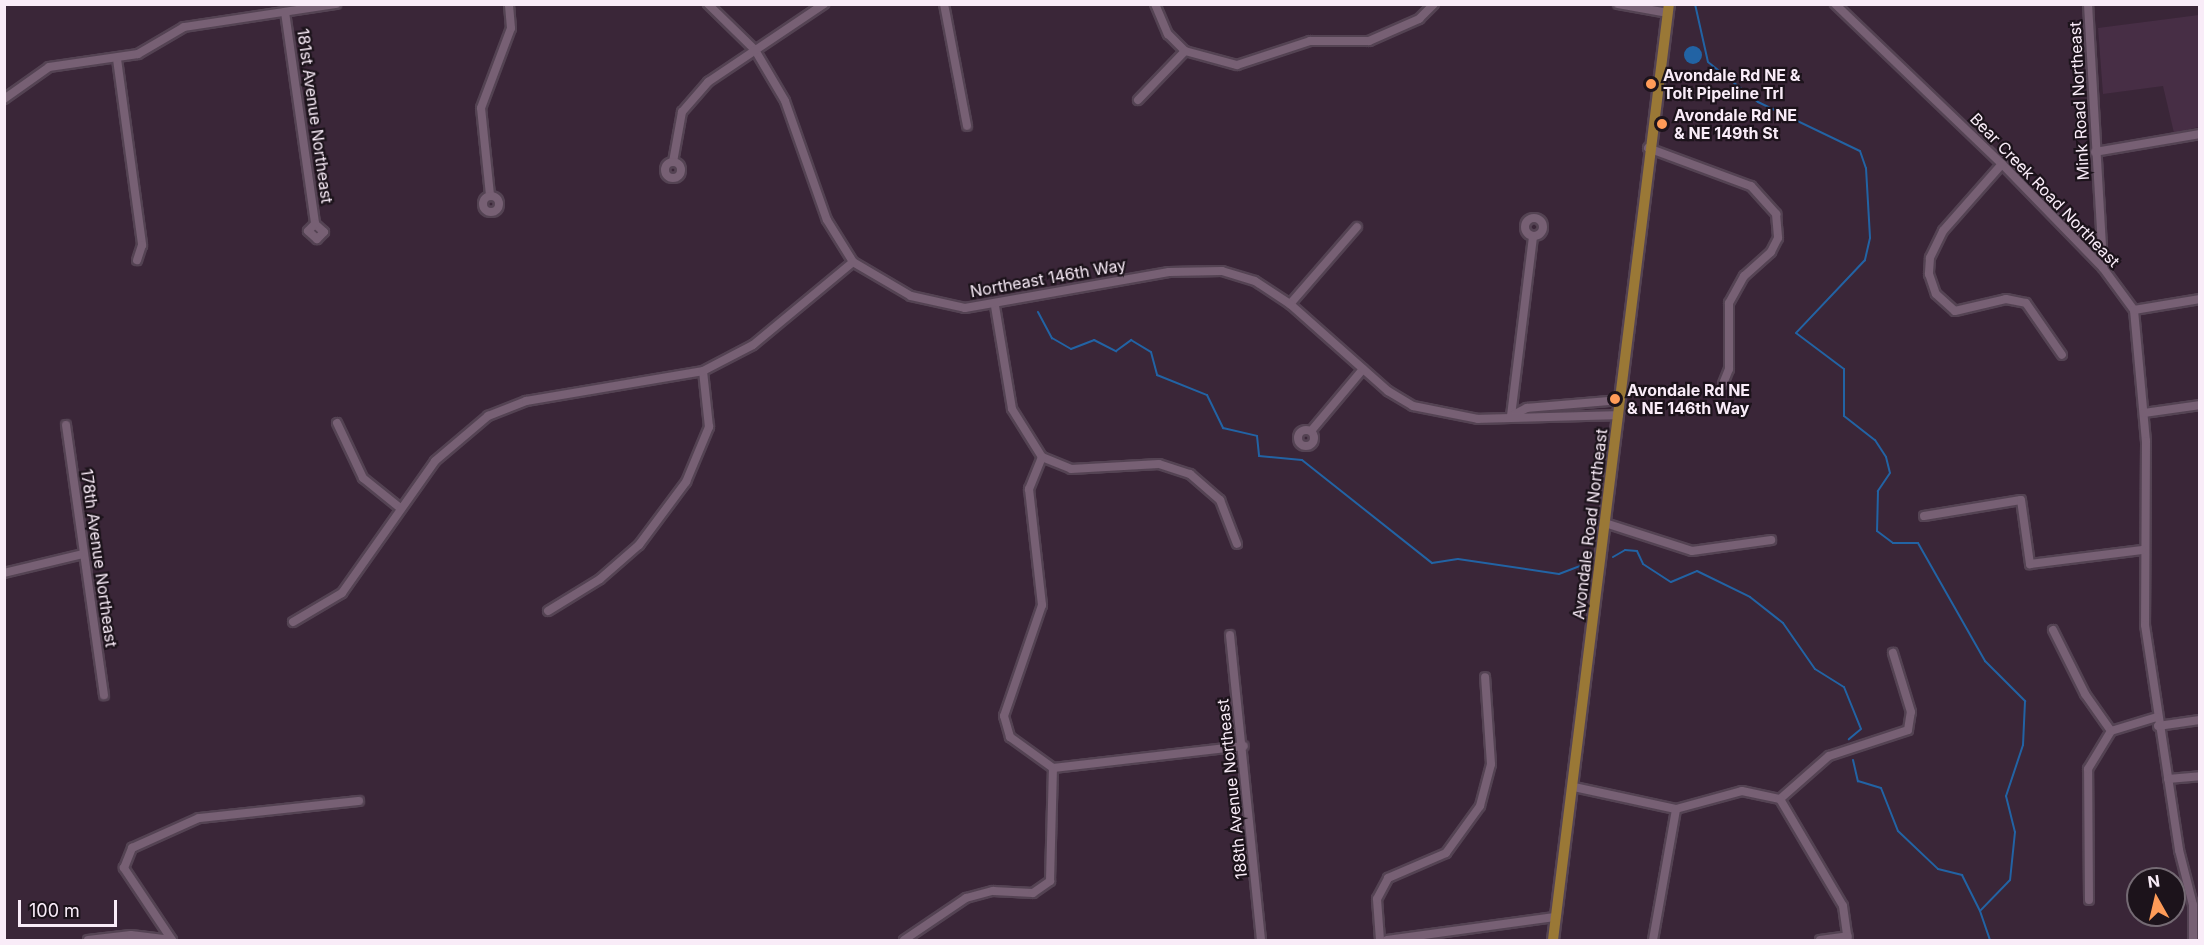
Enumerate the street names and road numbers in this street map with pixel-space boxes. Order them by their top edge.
street label: Mink Road Northeast [2065,21,2093,181]
street label: 181st Avenue Northeast [293,27,337,205]
street label: Bear Creek Road Northeast [1966,109,2124,271]
street label: Northeast 146th Way [969,255,1127,301]
street label: Avondale Road Northeast [1569,428,1611,620]
street label: 178th Avenue Northeast [77,468,121,648]
street label: 188th Avenue Northeast [1213,698,1251,880]

